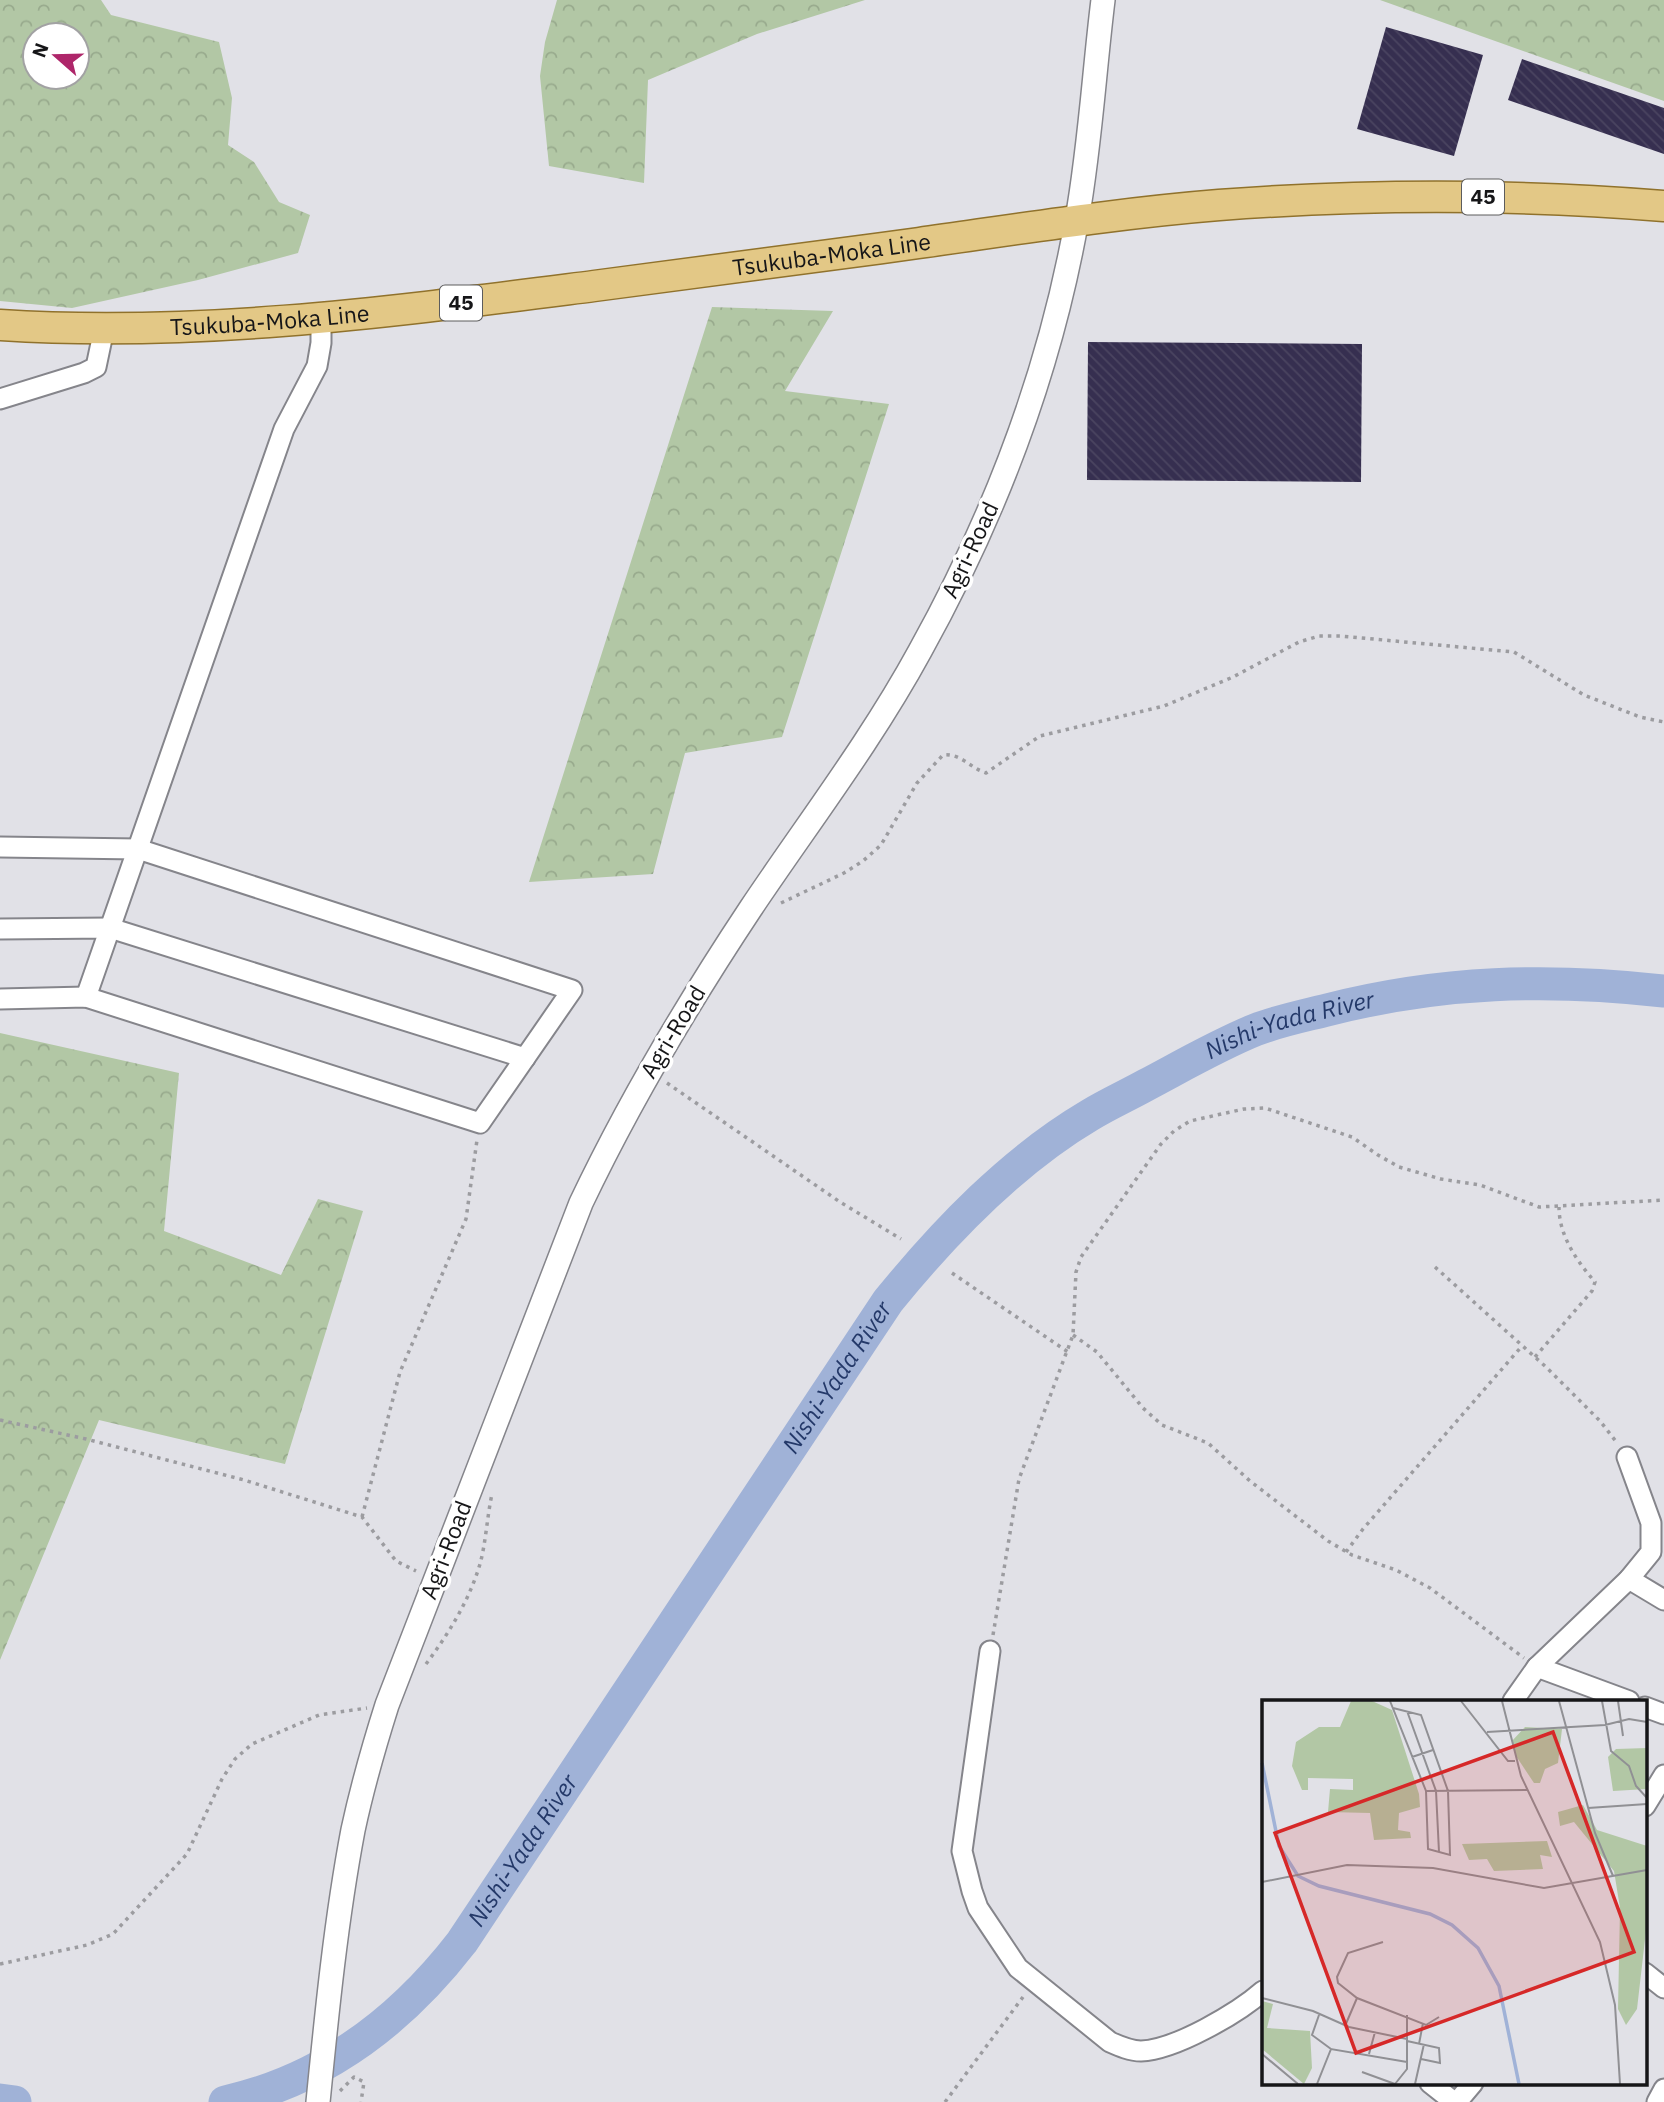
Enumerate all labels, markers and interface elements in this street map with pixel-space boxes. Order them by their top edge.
north arrow [21,21,91,91]
text: N [26,40,54,61]
road number: 45 [1462,180,1504,214]
street label: Tsukuba-Moka Line [731,226,933,282]
road number: 45 [440,286,482,320]
street label: Tsukuba-Moka Line [169,297,371,341]
street label: Agri-Road [934,496,1004,603]
street label: Agri-Road [633,980,712,1083]
water label: Nishi-Yada River [1199,982,1378,1066]
water label: Nishi-Yada River [774,1293,899,1459]
street label: Agri-Road [413,1496,478,1603]
inset map [1262,1700,1646,2084]
water label: Nishi-Yada River [460,1767,585,1932]

